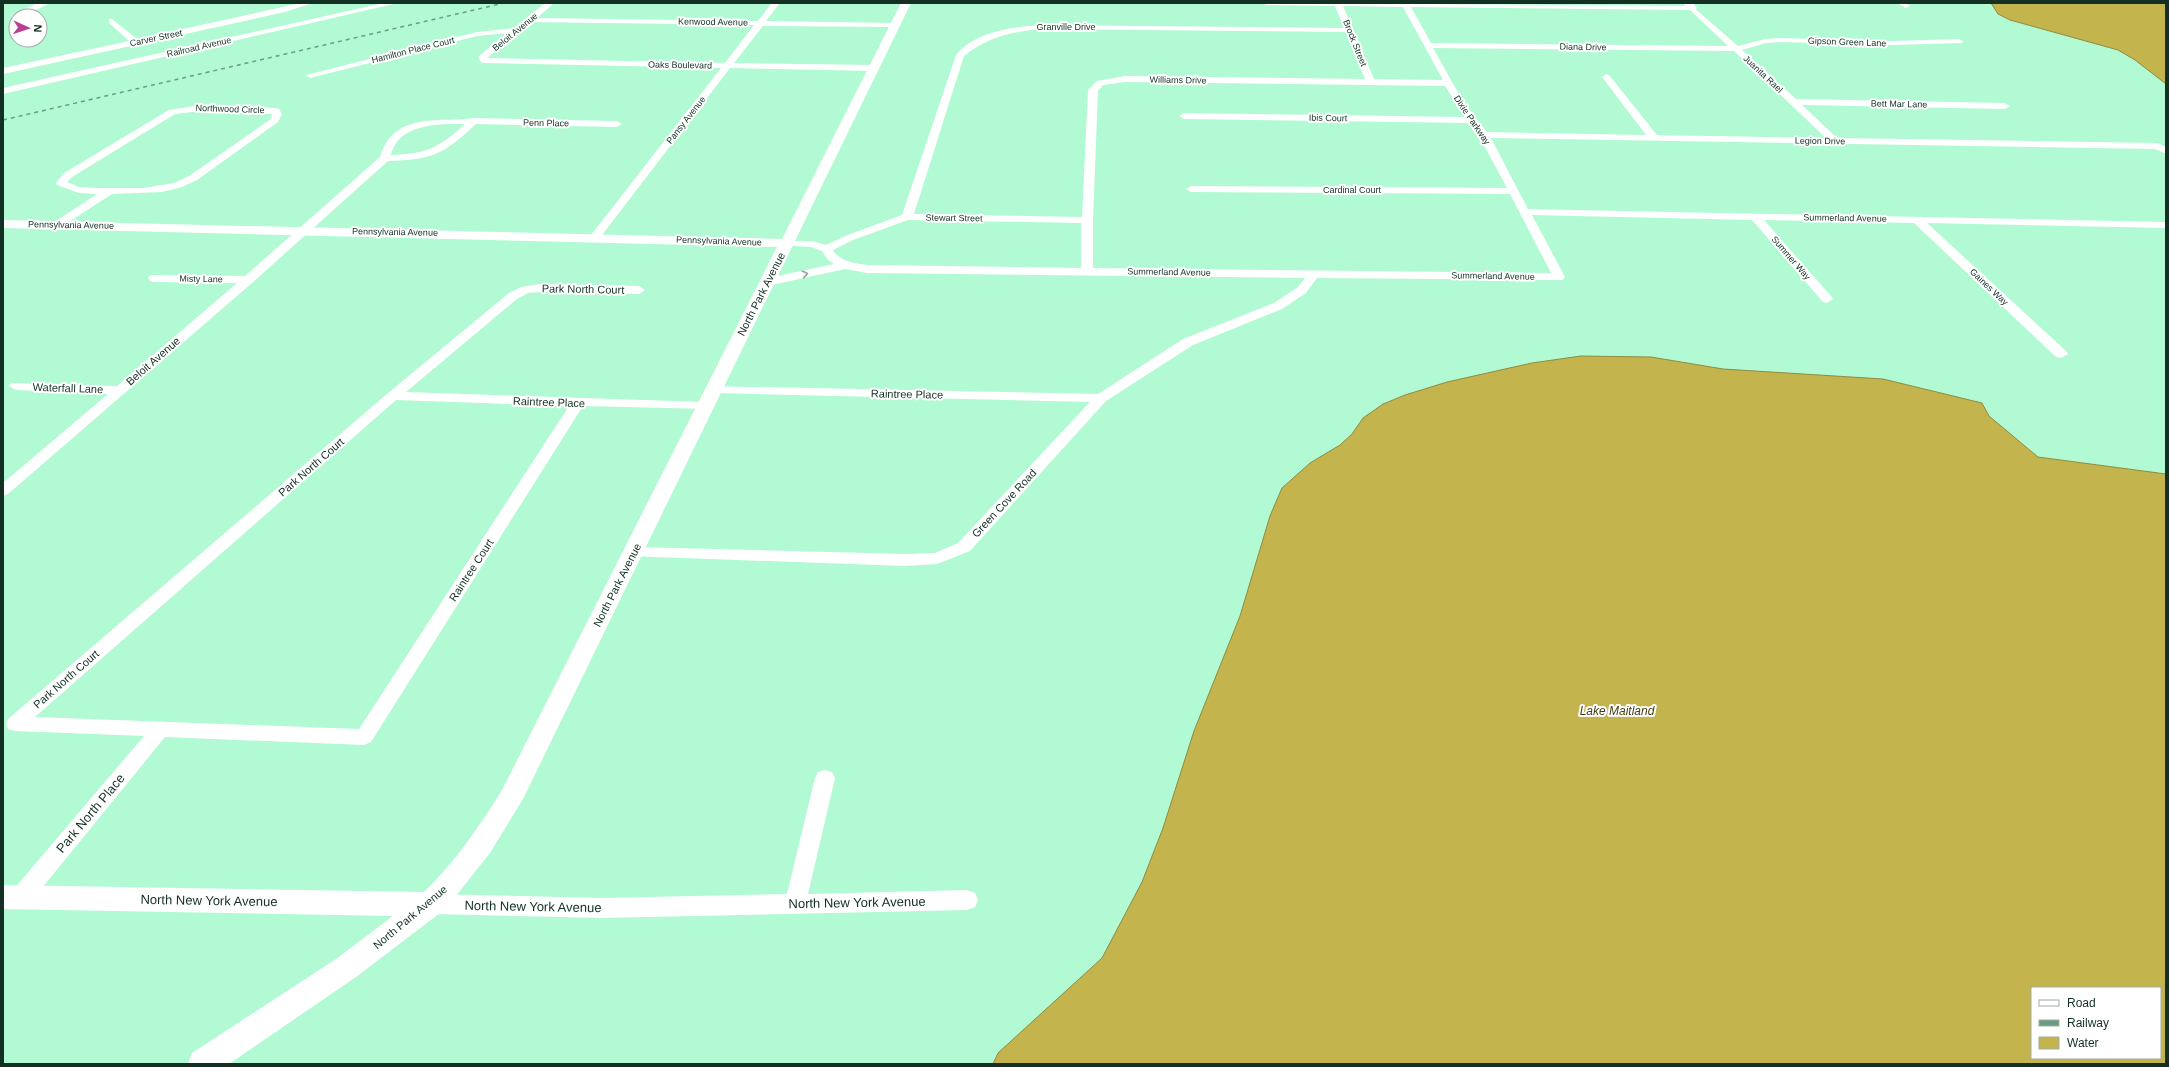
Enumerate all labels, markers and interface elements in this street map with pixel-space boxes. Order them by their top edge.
north arrow [8,8,48,48]
street label: Beloit Avenue [491,11,539,53]
street label: Kenwood Avenue [678,16,748,28]
street label: Brock Street [1341,18,1369,68]
street label: Granville Drive [1036,22,1096,32]
text: N [32,24,44,33]
street label: Carver Street [129,27,184,48]
street label: Railroad Avenue [166,35,232,59]
street label: Hamilton Place Court [371,35,456,65]
street label: Gipson Green Lane [1808,36,1886,48]
street label: Diana Drive [1559,42,1607,52]
street label: Juanita Rael [1741,53,1785,95]
street label: Oaks Boulevard [648,59,712,71]
street label: Williams Drive [1149,75,1207,85]
street label: Pansy Avenue [664,94,708,146]
street label: Dixie Parkway [1452,94,1492,147]
street label: Bett Mar Lane [1871,99,1927,109]
street label: Northwood Circle [195,103,265,115]
street label: Ibis Court [1309,113,1348,123]
street label: Penn Place [523,118,569,128]
street label: Legion Drive [1795,136,1845,146]
street label: Cardinal Court [1323,185,1382,195]
street label: Summerland Avenue [1803,212,1887,224]
street label: Stewart Street [925,213,983,224]
street label: Pennsylvania Avenue [28,219,114,231]
street label: Pennsylvania Avenue [352,226,438,238]
street label: Summer Way [1769,234,1813,282]
street label: Pennsylvania Avenue [676,235,762,247]
street label: North Park Avenue [735,250,787,338]
street label: Summerland Avenue [1127,266,1211,278]
street label: Gaines Way [1968,267,2011,308]
street label: Summerland Avenue [1451,270,1535,282]
one-way arrow [802,271,808,279]
street label: Misty Lane [179,274,223,284]
street label: Park North Court [542,282,624,296]
street label: Beloit Avenue [124,334,182,388]
street label: Waterfall Lane [33,381,103,395]
street label: Raintree Place [871,387,943,401]
street label: Raintree Place [513,395,585,409]
street label: Park North Court [276,435,346,499]
street label: Green Cove Road [969,466,1039,540]
street label: Raintree Court [446,537,496,603]
street label: North Park Avenue [591,541,643,629]
street label: Park North Court [31,647,101,711]
water label: Lake Maitland [1580,704,1655,718]
street label: Park North Place [53,771,128,856]
street label: North Park Avenue [371,883,449,951]
street label: North New York Avenue [140,892,278,909]
street label: North New York Avenue [788,894,926,911]
street label: North New York Avenue [464,898,602,915]
legend [2031,987,2161,1059]
text: Road [2067,996,2096,1010]
text: Railway [2067,1016,2109,1030]
text: Water [2067,1036,2099,1050]

